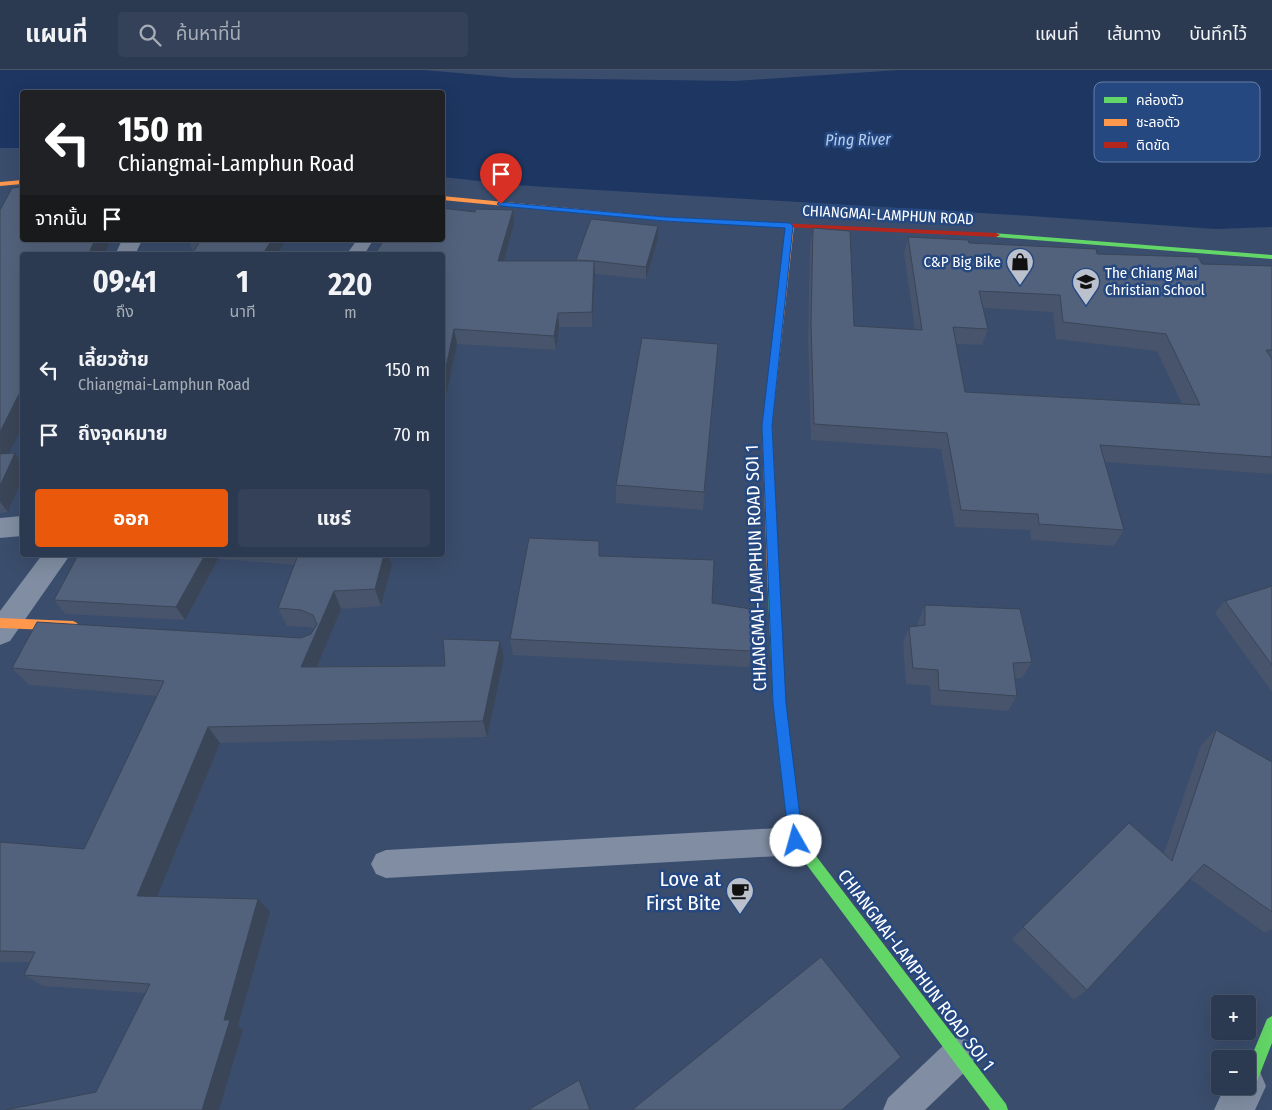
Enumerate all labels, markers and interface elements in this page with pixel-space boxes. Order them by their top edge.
search box [118,12,468,57]
text: แผนที่ [25,20,88,48]
icon: search [136,21,164,49]
text: ค้นหาที่นี่ [176,22,241,45]
text: แผนที่ [1035,23,1079,45]
text: เส้นทาง [1107,23,1161,45]
text: บันทึกไว้ [1189,23,1247,45]
legend [1094,82,1260,162]
text: คล่องตัว [1136,92,1184,109]
text: 150 m [118,108,203,150]
icon: left [35,110,100,175]
text: ชะลอตัว [1136,114,1180,131]
water label: Ping River [825,129,891,150]
text: ติดขัด [1136,137,1170,154]
text: Chiangmai-Lamphun Road [118,150,355,177]
pin [480,153,522,204]
icon: arrive [487,160,515,188]
street label: CHIANGMAI-LAMPHUN ROAD [802,202,974,228]
icon: arrive [98,205,126,233]
text: จากนั้น [35,207,88,230]
shop icon: C&P Big Bike [1005,247,1035,286]
place label: C&P Big Bike [923,253,1001,271]
text: 09:41 [93,264,157,300]
text: 1 [236,264,249,300]
place label: The Chiang Mai Christian School [1105,264,1205,299]
text: 220 [328,267,372,303]
school or university icon: The Chiang Mai Christian School [1071,267,1101,306]
text: ถึง [116,302,134,321]
text: นาที [230,302,256,321]
text: m [344,303,356,322]
text: เลี้ยวซ้าย [78,348,149,371]
icon: left [35,356,63,384]
text: 150 m [385,358,430,381]
text: Chiangmai-Lamphun Road [78,375,250,394]
icon: arrive [35,421,63,449]
text: ถึงจุดหมาย [78,422,168,445]
text: 70 m [394,423,430,446]
street label: CHIANGMAI-LAMPHUN ROAD SOI 1 [741,444,771,692]
button: ออก [35,489,228,547]
button: แชร์ [238,489,430,547]
position arrow [769,814,821,866]
street label: CHIANGMAI-LAMPHUN ROAD SOI 1 [833,865,999,1075]
place label: Love at First Bite [646,866,721,916]
cafe icon: Love at First Bite [725,876,755,915]
map controls [1211,995,1256,1095]
button: + [1211,995,1256,1040]
button: − [1211,1050,1256,1095]

